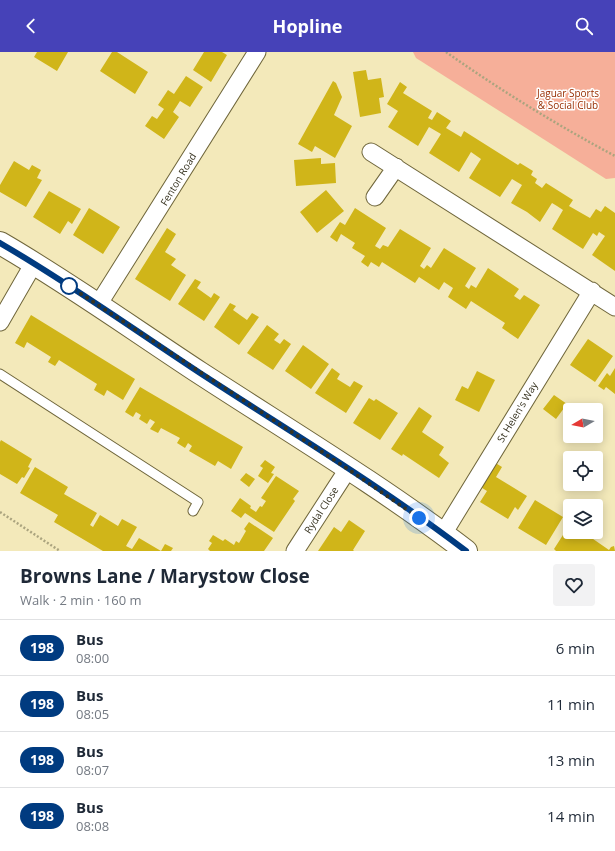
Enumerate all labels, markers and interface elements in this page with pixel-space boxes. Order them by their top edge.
text: Hopline [273,14,342,38]
icon: back [20,15,42,37]
icon: search [573,15,595,37]
park label: Jaguar Sports & Social Club [536,86,599,112]
street label: Fenton Road [157,150,199,208]
unlabelled marker [60,277,78,295]
street label: St Helen's Way [493,378,541,445]
north arrow [563,403,603,443]
map controls [563,403,603,539]
button: locate [563,451,603,491]
street label: Rydal Close [301,484,342,536]
button: layers [563,499,603,539]
your location [409,508,429,528]
text: Browns Lane / Marystow Close [20,563,310,589]
button: heart [553,564,595,606]
text: Walk · 2 min · 160 m [20,591,142,609]
text: Bus [76,629,103,649]
text: 198 [30,638,54,657]
text: 6 min [556,638,595,658]
text: 08:00 [76,649,109,667]
text: Bus [76,685,103,705]
text: 198 [30,694,54,713]
text: 11 min [547,694,595,714]
text: 08:05 [76,705,109,723]
text: Bus [76,741,103,761]
text: 198 [30,750,54,769]
text: 13 min [547,750,595,770]
text: 08:07 [76,761,109,779]
text: Bus [76,797,103,817]
text: 198 [30,806,54,825]
text: 14 min [547,806,595,826]
text: 08:08 [76,817,109,835]

